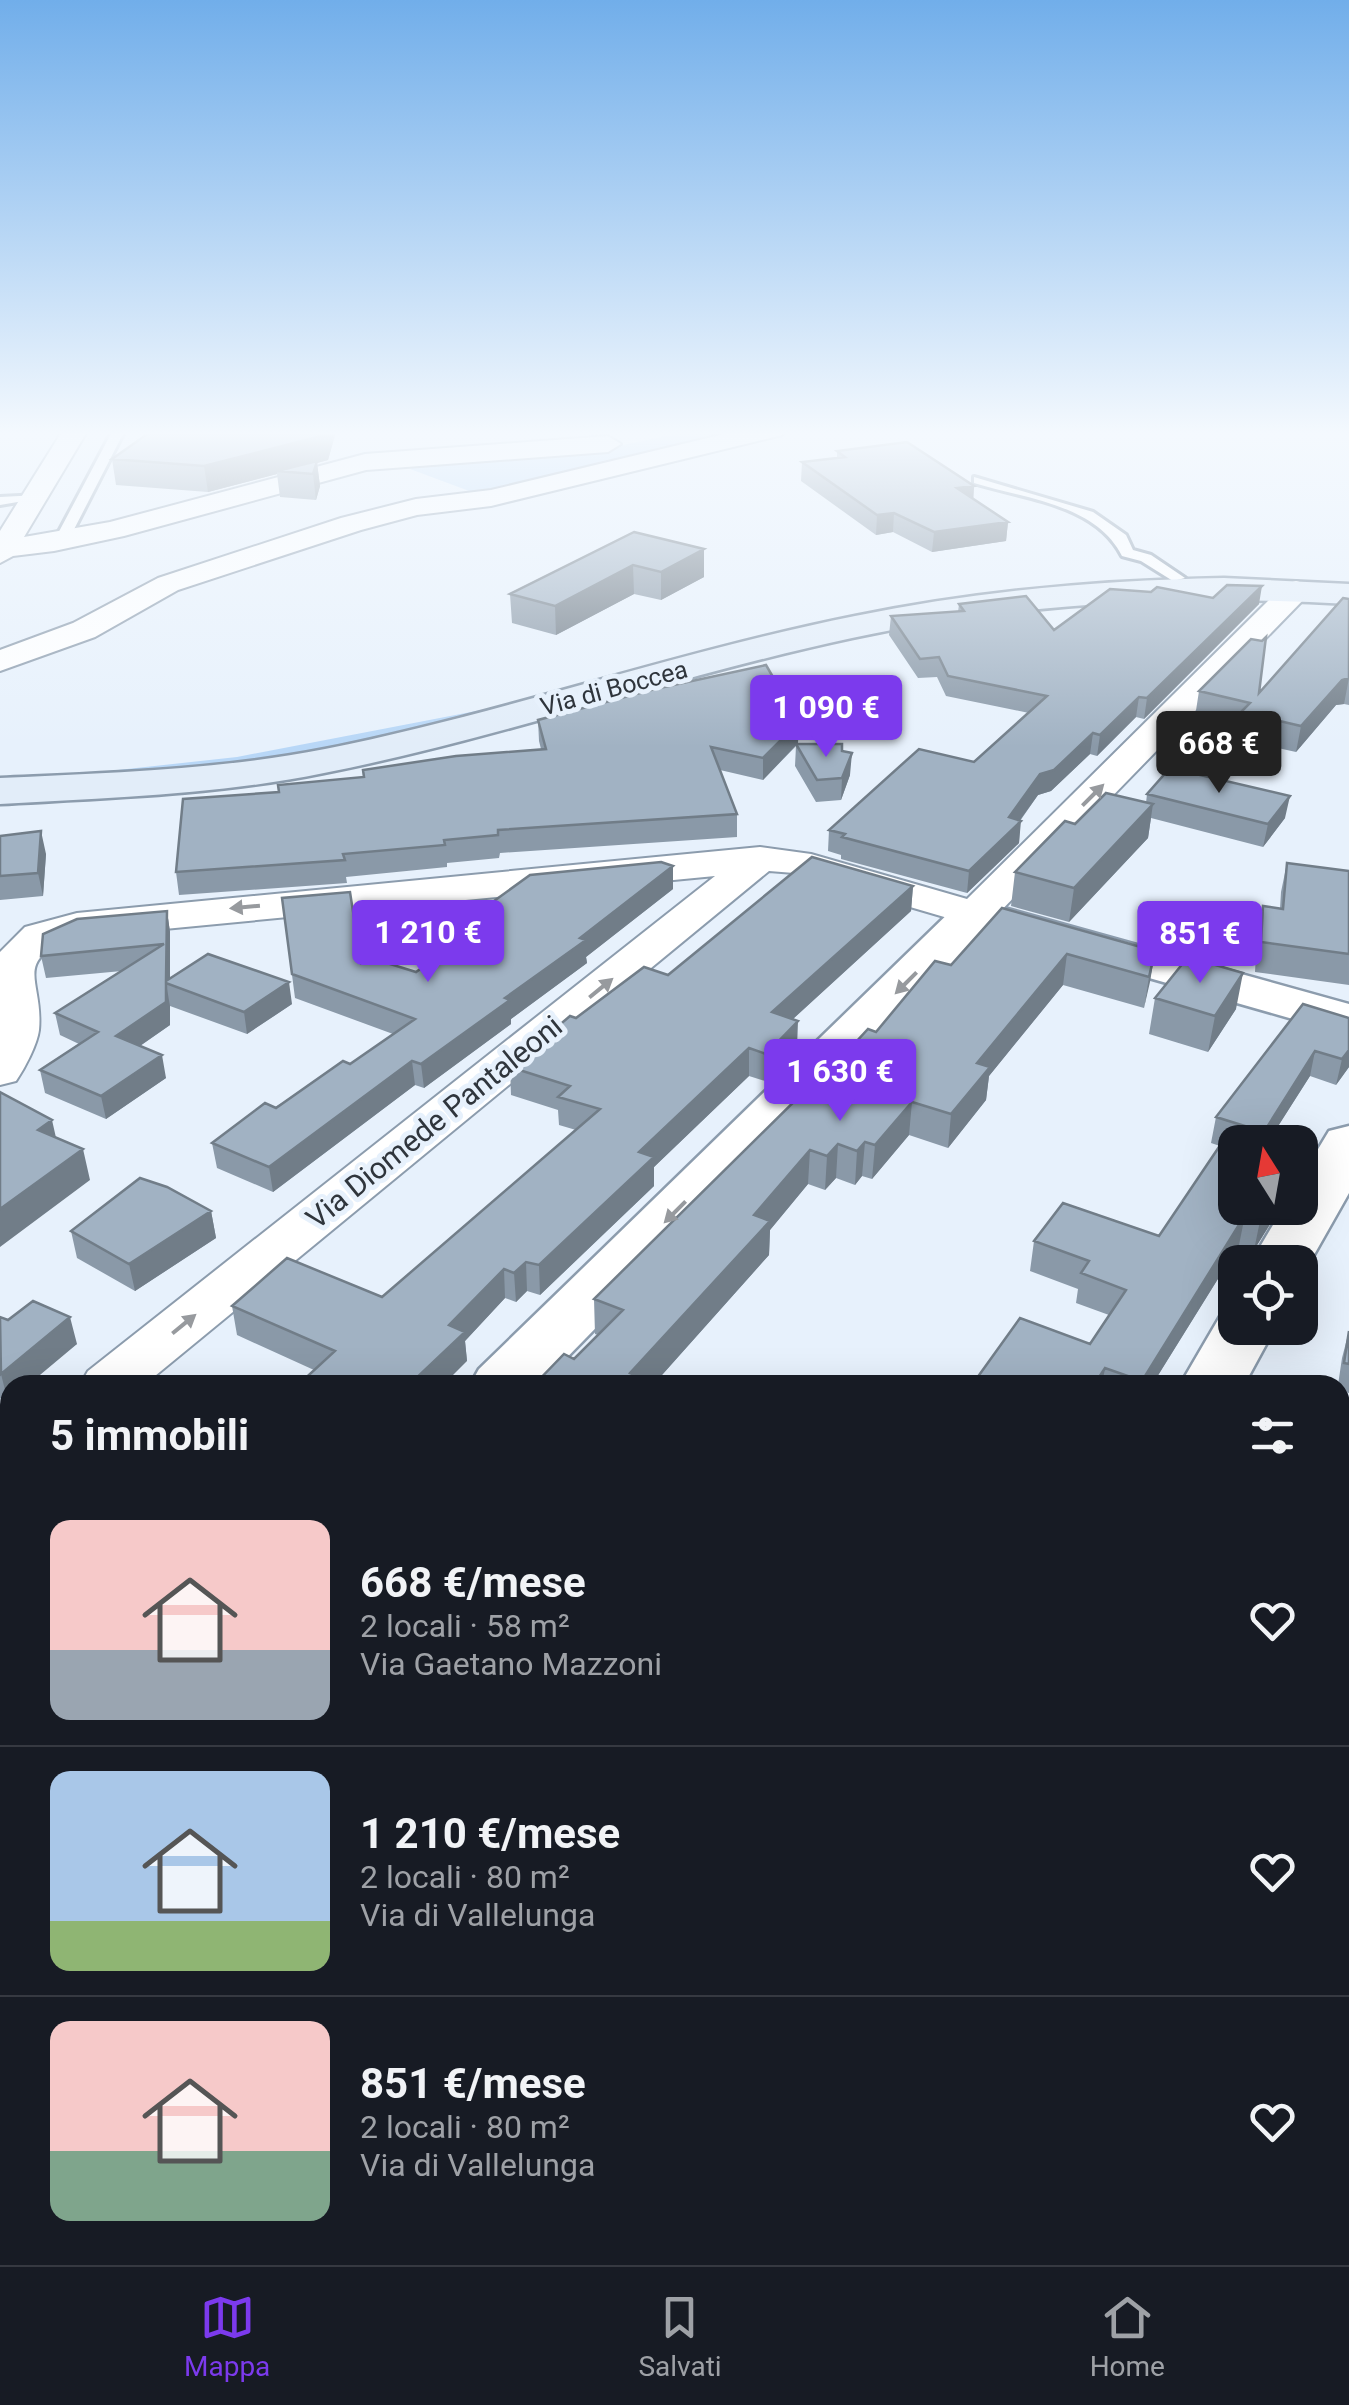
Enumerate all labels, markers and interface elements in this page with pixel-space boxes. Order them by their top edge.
street label: Via di Boccea [537,654,691,722]
pin: 1 090 € [734,675,918,760]
text: 1 090 € [772,688,880,726]
pin: 668 € [1149,711,1289,796]
text: 668 € [1178,724,1260,762]
one-way arrow [1080,784,1104,808]
one-way arrow [229,900,260,916]
pin: 1 210 € [336,900,520,985]
pin: 851 € [1130,901,1270,986]
text: 1 210 € [374,913,482,951]
text: 851 € [1159,914,1241,952]
one-way arrow [894,970,918,994]
one-way arrow [588,978,613,999]
street label: Via Diomede Pantaleoni [299,1008,569,1236]
pin: 1 630 € [748,1039,932,1124]
text: 1 630 € [786,1052,894,1090]
north arrow [1218,1125,1318,1225]
map controls [1218,1125,1318,1345]
one-way arrow [664,1200,688,1223]
button: locate [1218,1245,1318,1345]
one-way arrow [172,1314,197,1335]
icon: filters [1245,1408,1300,1463]
text: 5 immobili [50,1411,249,1460]
text: 668 €/mese [360,1558,586,1607]
icon: home [130,1560,250,1680]
icon: heart [1245,1593,1300,1648]
text: 2 locali · 58 m² [360,1607,570,1645]
text: Via Gaetano Mazzoni [360,1645,662,1683]
text: 1 210 €/mese [360,1809,620,1858]
icon: home [130,1811,250,1931]
icon: heart [1245,1844,1300,1899]
text: 2 locali · 80 m² [360,1858,570,1896]
text: Via di Vallelunga [360,1896,595,1934]
text: 851 €/mese [360,2059,586,2108]
icon: home [130,2061,250,2181]
icon: heart [1245,2094,1300,2149]
text: 2 locali · 80 m² [360,2108,570,2146]
text: Via di Vallelunga [360,2146,595,2184]
tab: Mappa [184,2290,270,2383]
tab: Salvati [638,2290,722,2383]
tab: Home [1090,2290,1165,2383]

